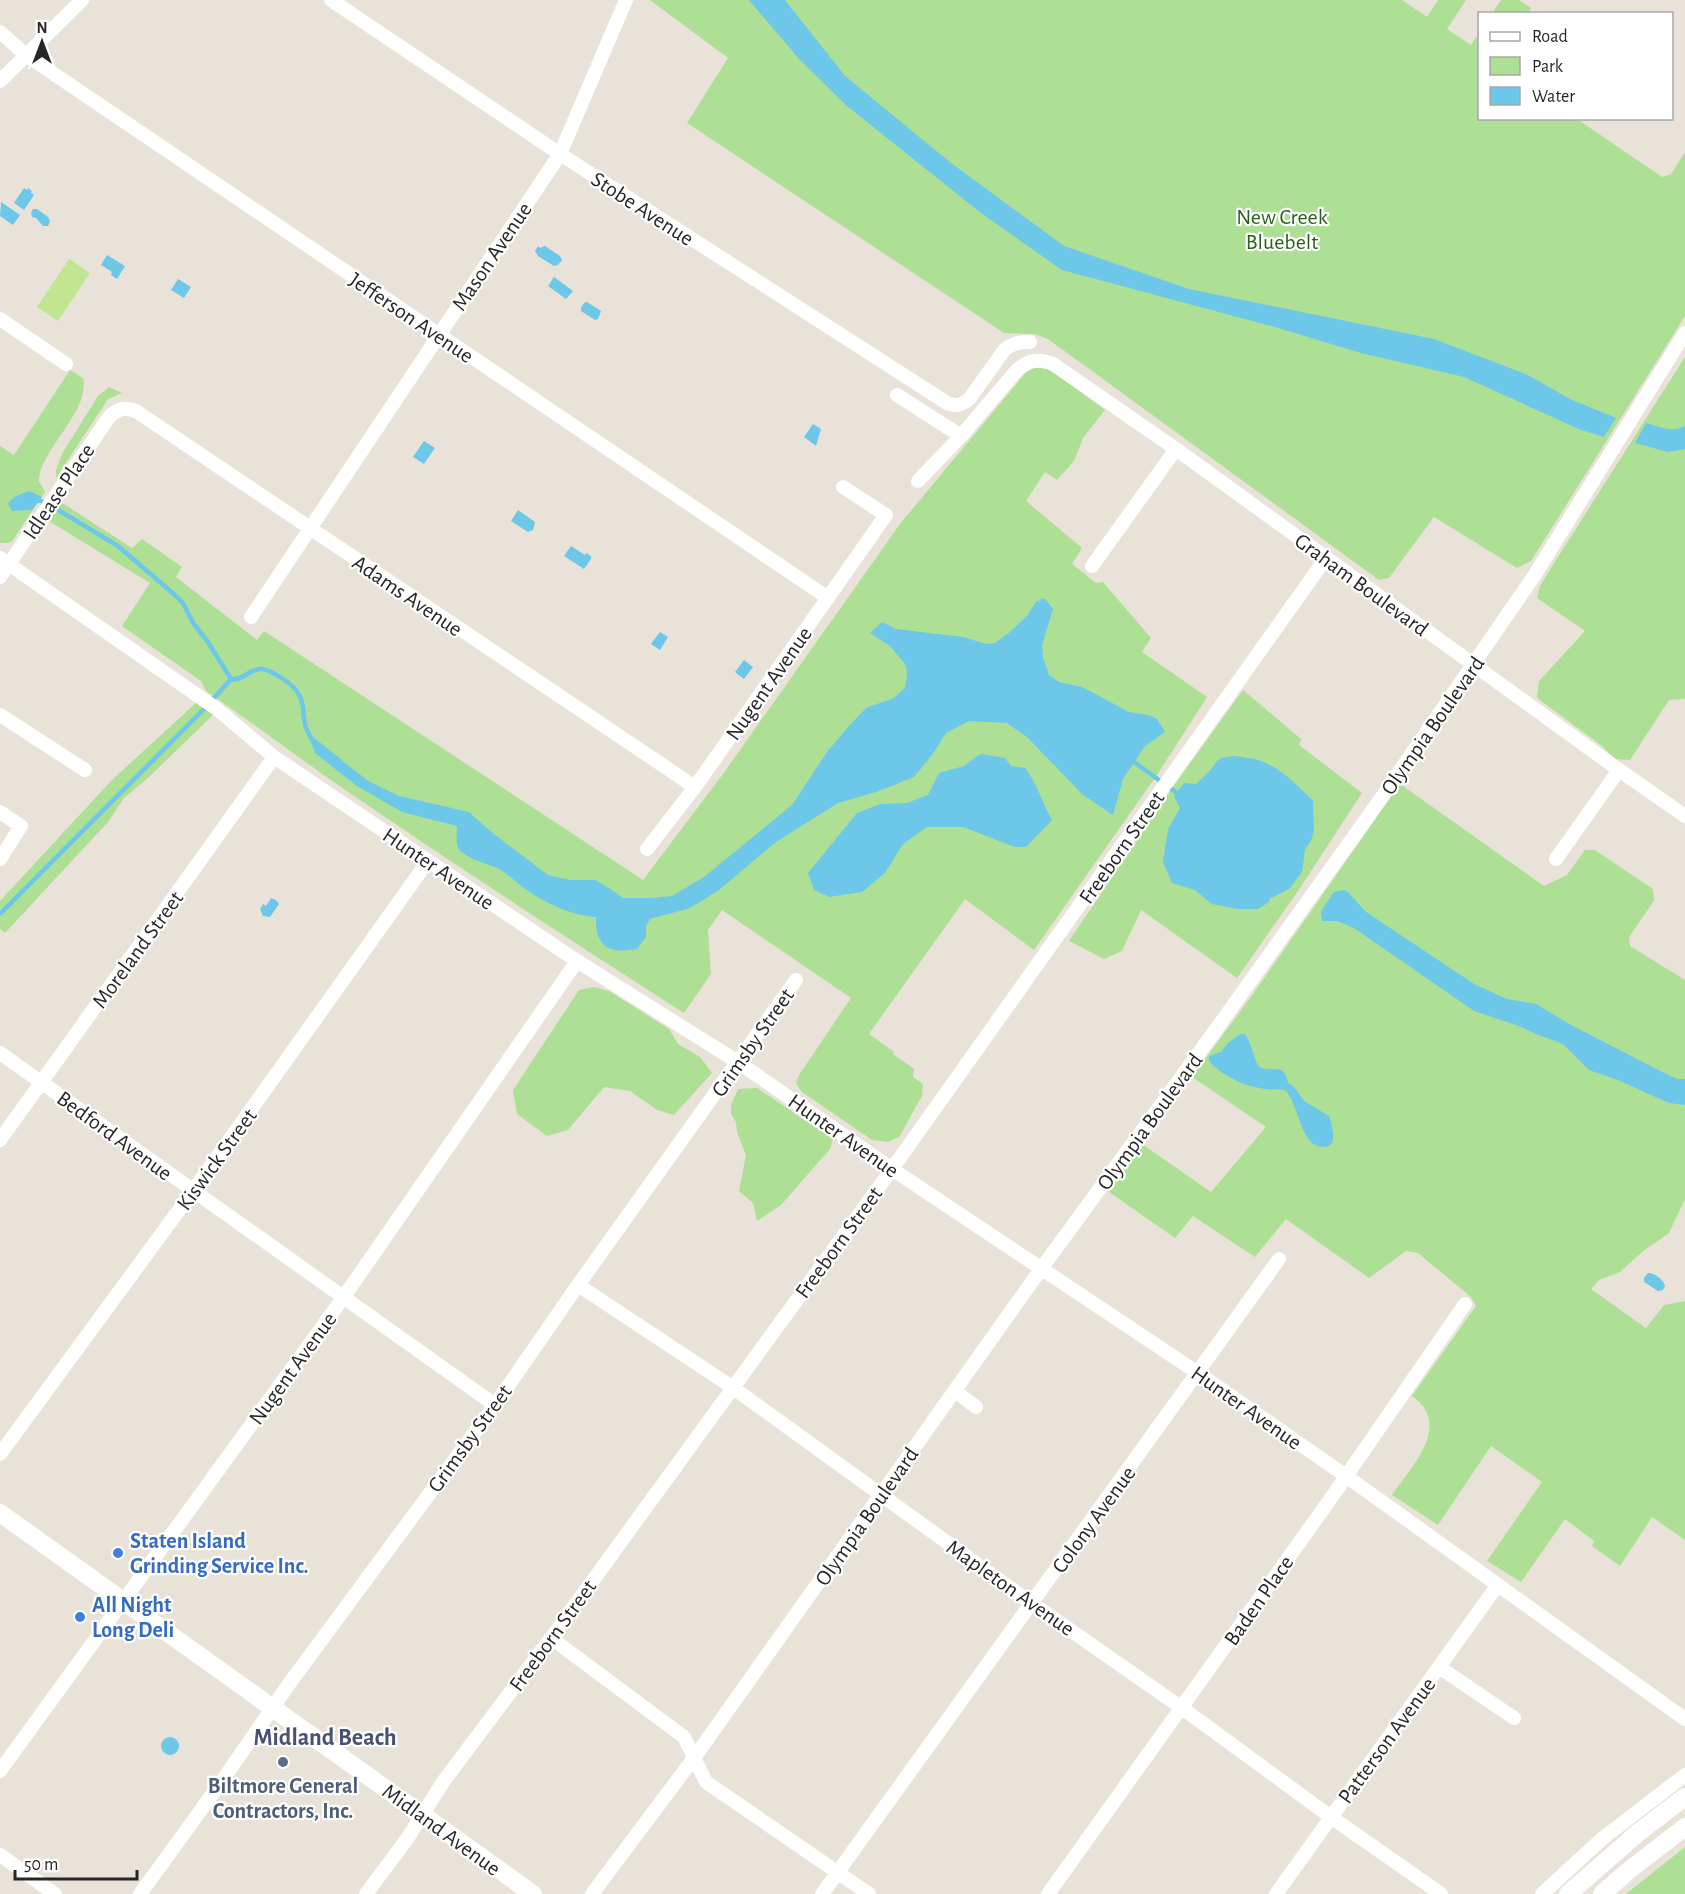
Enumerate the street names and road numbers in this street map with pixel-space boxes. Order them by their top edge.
street label: Stobe Avenue [587,168,698,250]
street label: Mason Avenue [448,199,536,315]
street label: Jefferson Avenue [345,268,478,367]
street label: Idlease Place [19,440,99,543]
street label: Graham Boulevard [1291,529,1432,640]
street label: Adams Avenue [349,551,466,641]
street label: Nugent Avenue [722,623,816,744]
street label: Olympia Boulevard [1377,652,1489,799]
street label: Freeborn Street [1075,787,1169,908]
street label: Hunter Avenue [379,824,498,914]
street label: Moreland Street [88,887,187,1012]
street label: Grimsby Street [707,984,798,1101]
street label: Olympia Boulevard [1093,1049,1207,1194]
street label: Bedford Avenue [53,1087,176,1185]
street label: Hunter Avenue [784,1090,903,1182]
street label: Kiswick Street [173,1105,261,1214]
street label: Freeborn Street [791,1183,886,1302]
street label: Nugent Avenue [245,1308,341,1429]
street label: Hunter Avenue [1187,1362,1306,1454]
street label: Grimsby Street [424,1381,516,1496]
street label: Olympia Boulevard [811,1443,923,1590]
street label: Colony Avenue [1048,1462,1140,1577]
street label: Mapleton Avenue [942,1536,1078,1640]
street label: Baden Place [1220,1552,1298,1650]
street label: Freeborn Street [505,1576,600,1695]
street label: Patterson Avenue [1334,1674,1440,1808]
street label: Midland Avenue [378,1780,504,1880]

